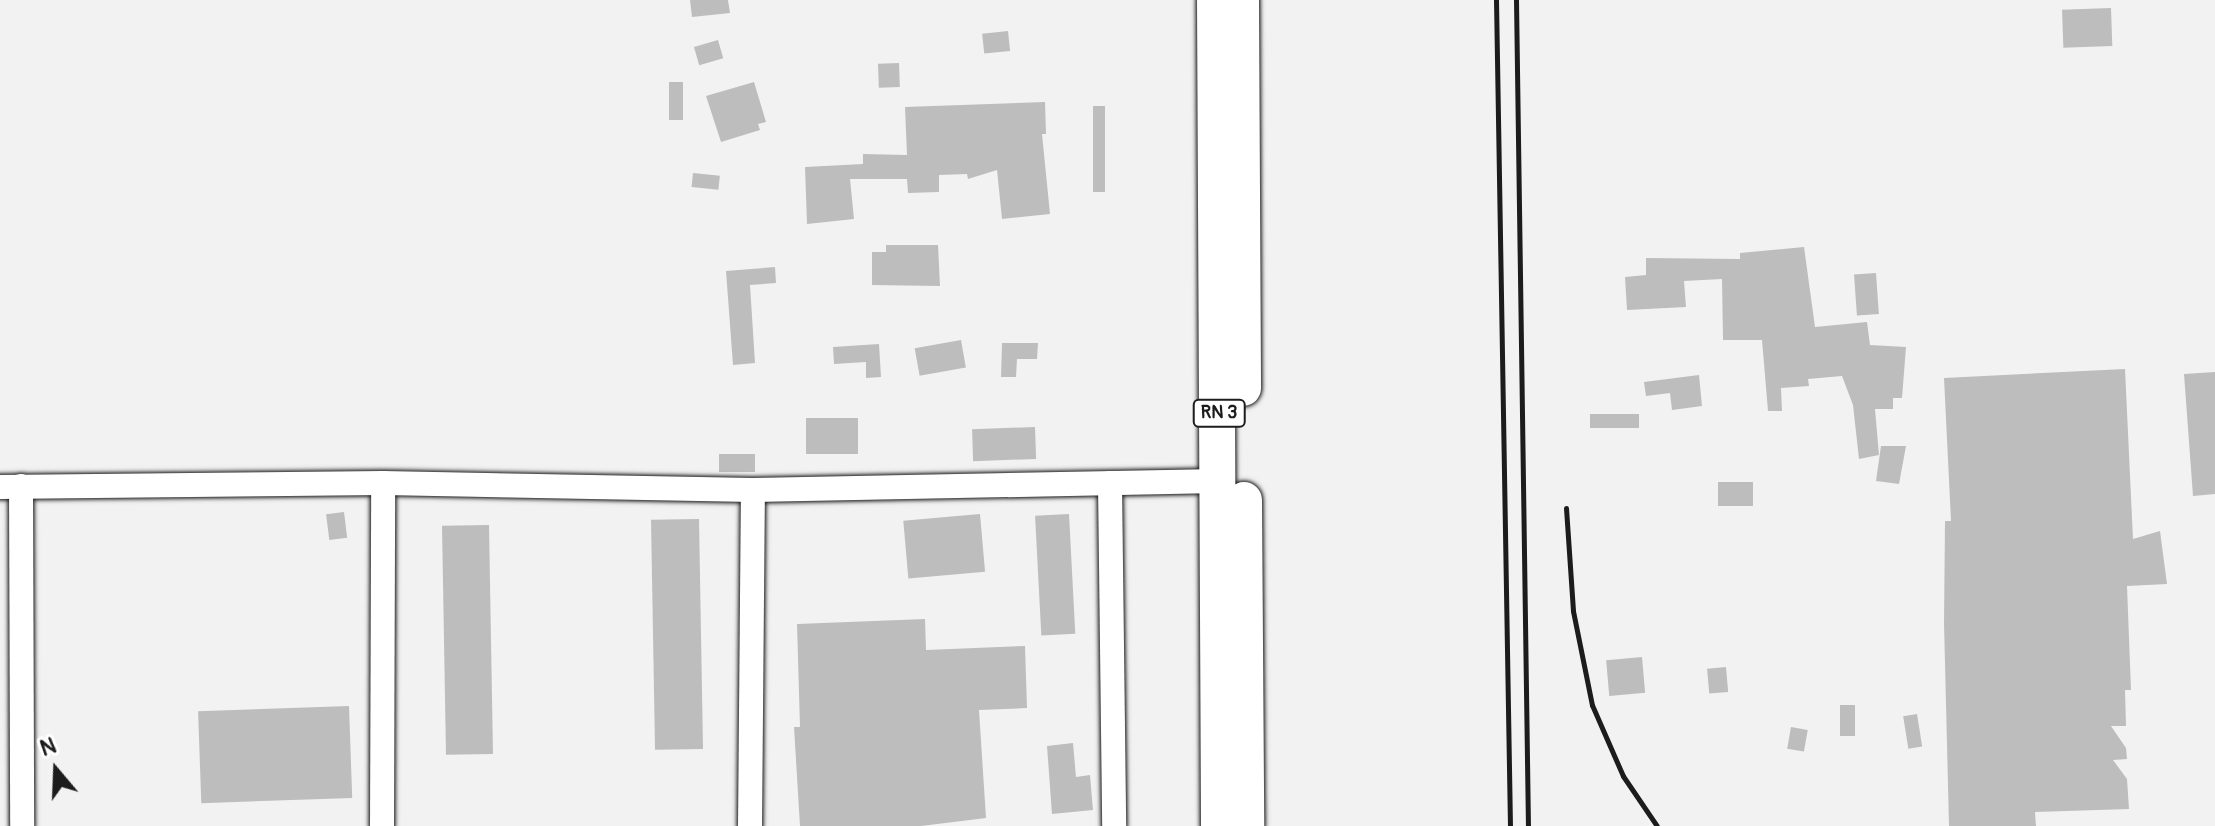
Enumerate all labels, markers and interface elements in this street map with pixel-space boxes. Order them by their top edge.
road number: RN 3 [1191,399,1247,427]
north arrow [16,730,96,810]
text: N [37,732,60,763]

